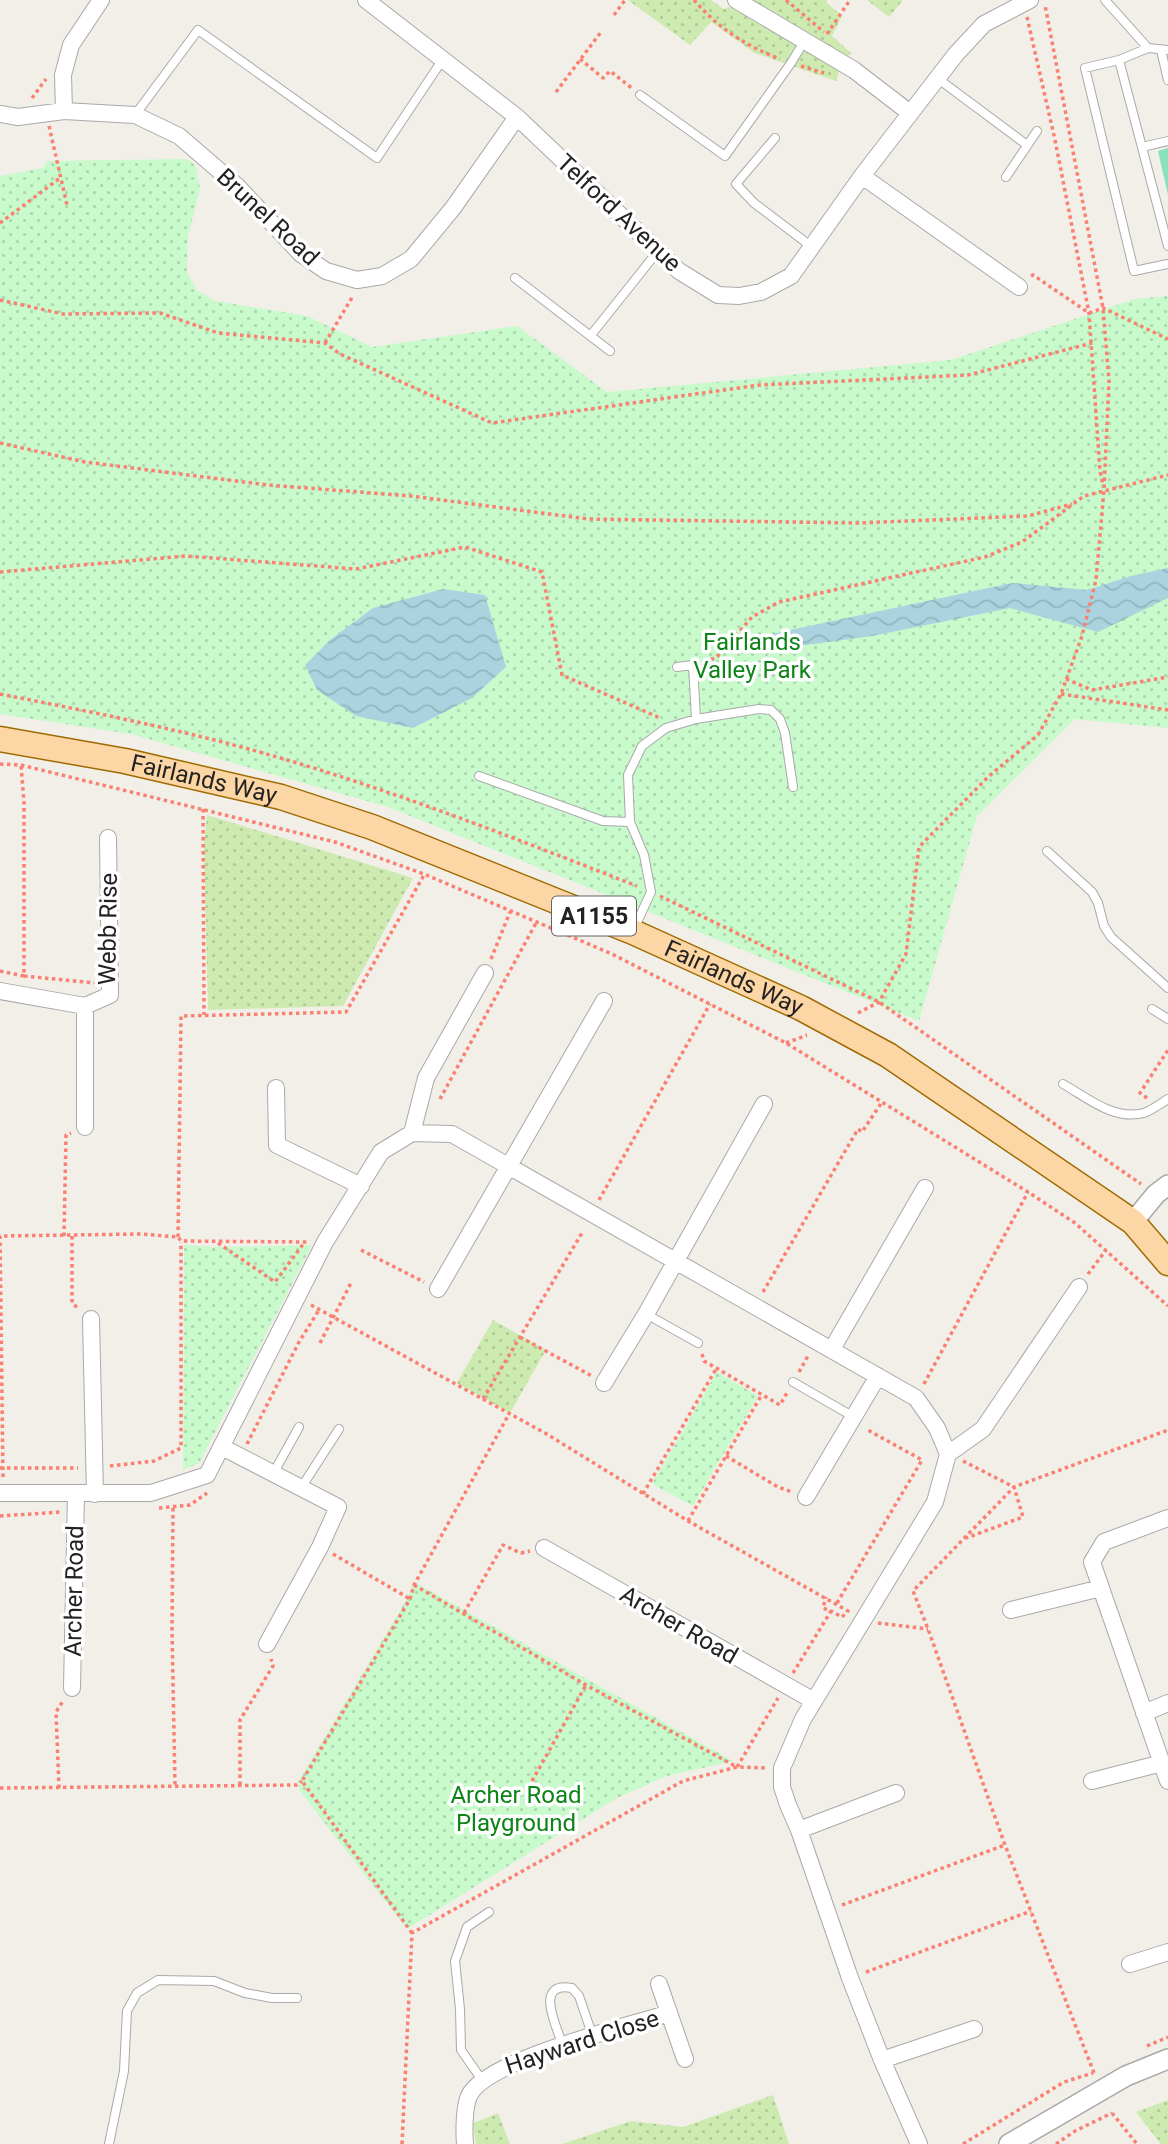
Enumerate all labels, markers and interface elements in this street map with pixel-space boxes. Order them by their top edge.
street label: Telford Avenue [551,148,687,278]
street label: Brunel Road [211,163,325,271]
park label: Fairlands Valley Park [693,628,812,684]
street label: Fairlands Way [128,749,280,810]
street label: Webb Rise [93,873,123,985]
road number: A1155 [552,897,636,936]
street label: Fairlands Way [660,934,808,1021]
street label: Archer Road [59,1525,89,1657]
street label: Archer Road [615,1580,743,1670]
park label: Archer Road Playground [450,1781,582,1837]
street label: Hayward Close [502,2004,662,2080]

